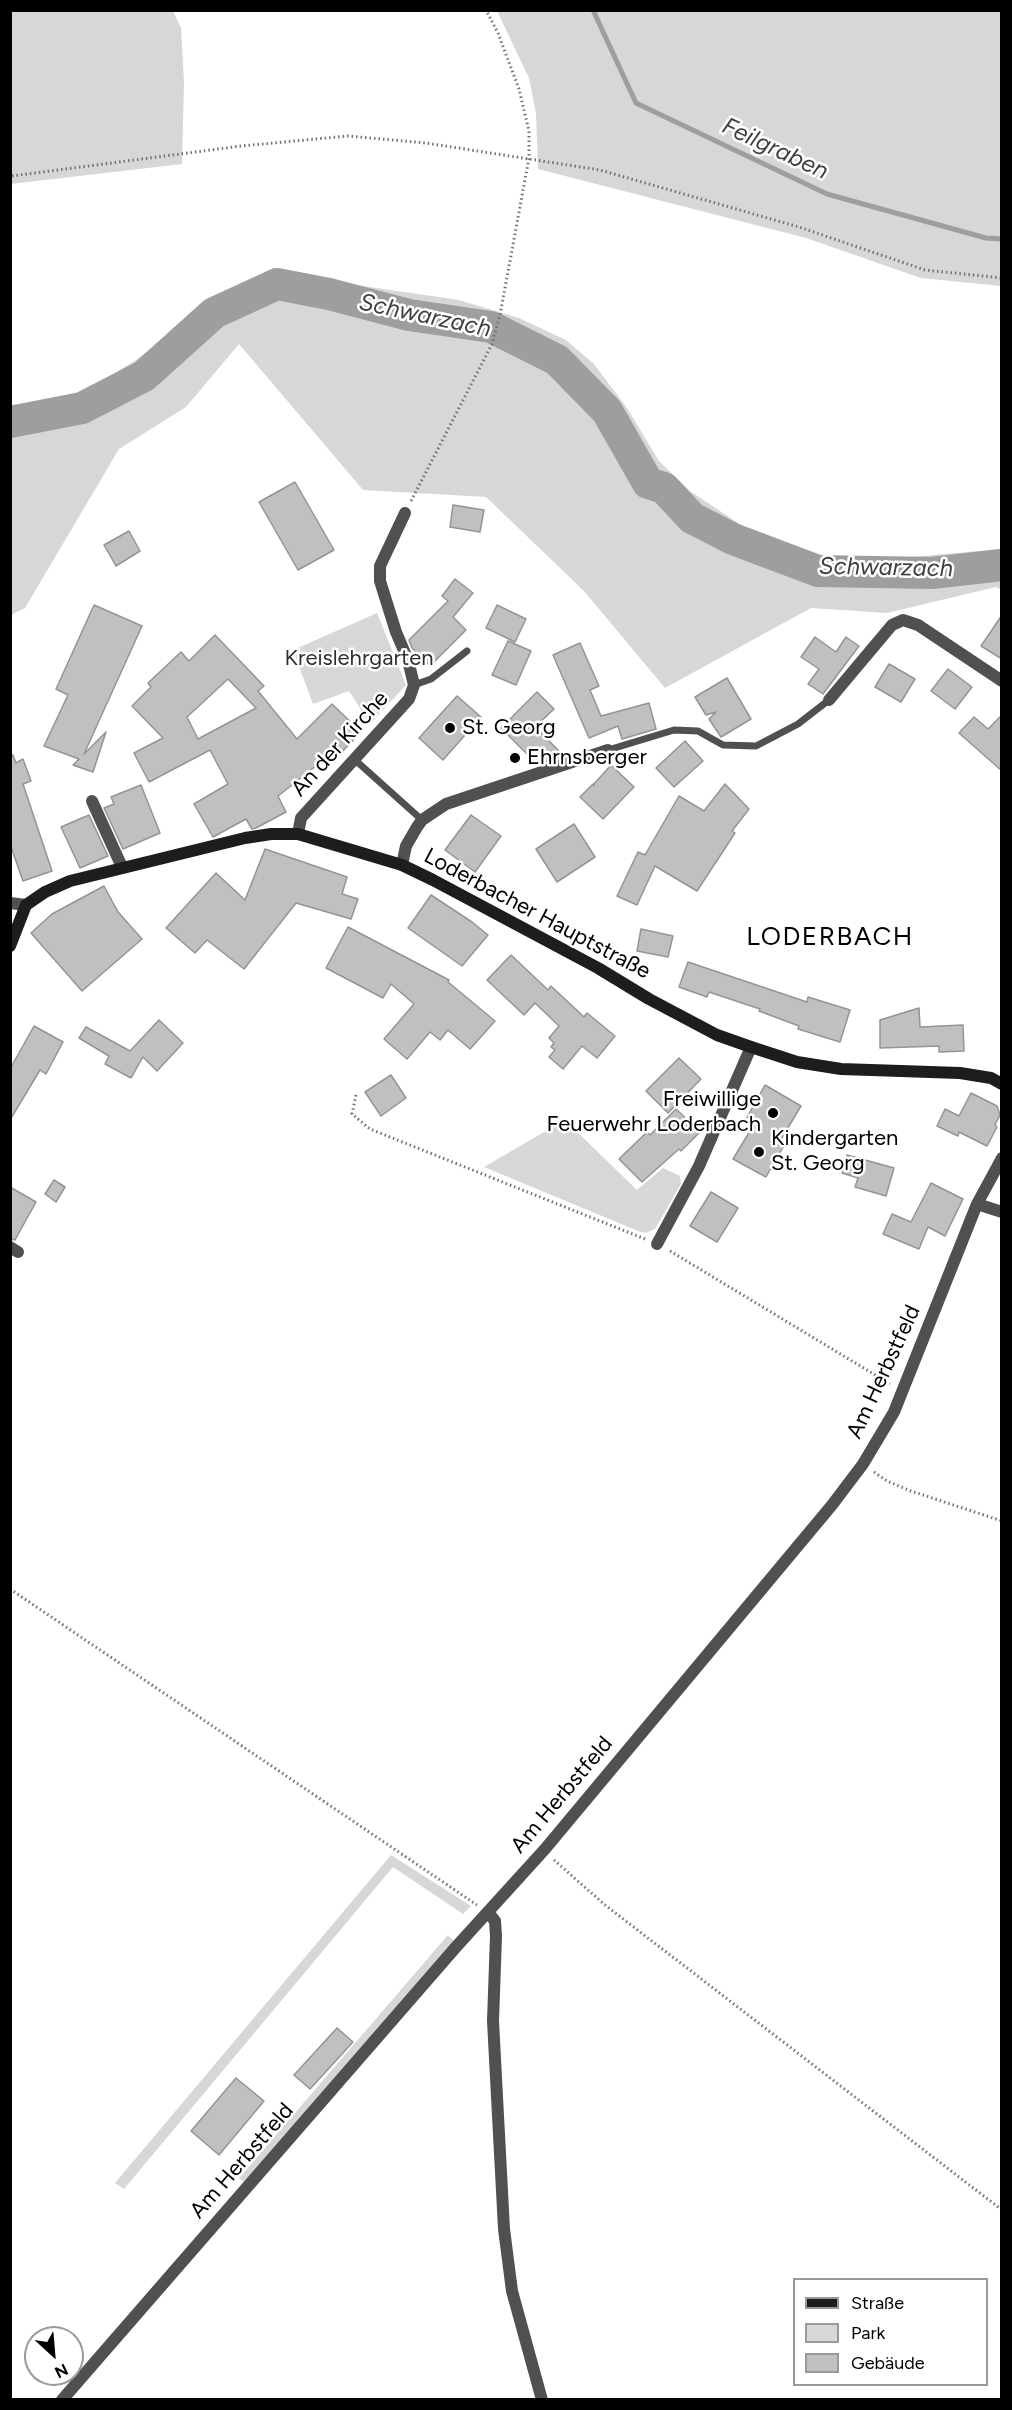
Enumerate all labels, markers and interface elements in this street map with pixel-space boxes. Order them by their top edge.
water label: Feilgraben [717,112,833,186]
water label: Schwarzach [356,288,494,344]
water label: Schwarzach [819,552,953,584]
park label: Kreislehrgarten [285,646,433,672]
street label: An der Kirche [286,686,394,802]
place label: St. Georg [462,715,556,741]
marker: St. Georg [443,721,457,735]
place label: Ehrnsberger [527,745,647,771]
marker: Ehrnsberger [508,751,522,765]
street label: Loderbacher Hauptstraße [419,843,655,985]
district label: LODERBACH [746,921,914,953]
place label: Freiwillige Feuerwehr Loderbach [546,1087,761,1138]
marker: Freiwillige Feuerwehr Loderbach [766,1106,780,1120]
place label: Kindergarten St. Georg [771,1126,898,1178]
marker: Kindergarten St. Georg [752,1145,766,1159]
street label: Am Herbstfeld [842,1301,926,1443]
street label: Am Herbstfeld [506,1731,618,1859]
street label: Am Herbstfeld [185,2098,299,2224]
legend [793,2278,988,2386]
text: Straße [851,2292,904,2314]
text: Park [851,2322,885,2344]
north arrow [24,2326,84,2386]
text: Gebäude [851,2352,925,2374]
text: N [52,2360,71,2382]

